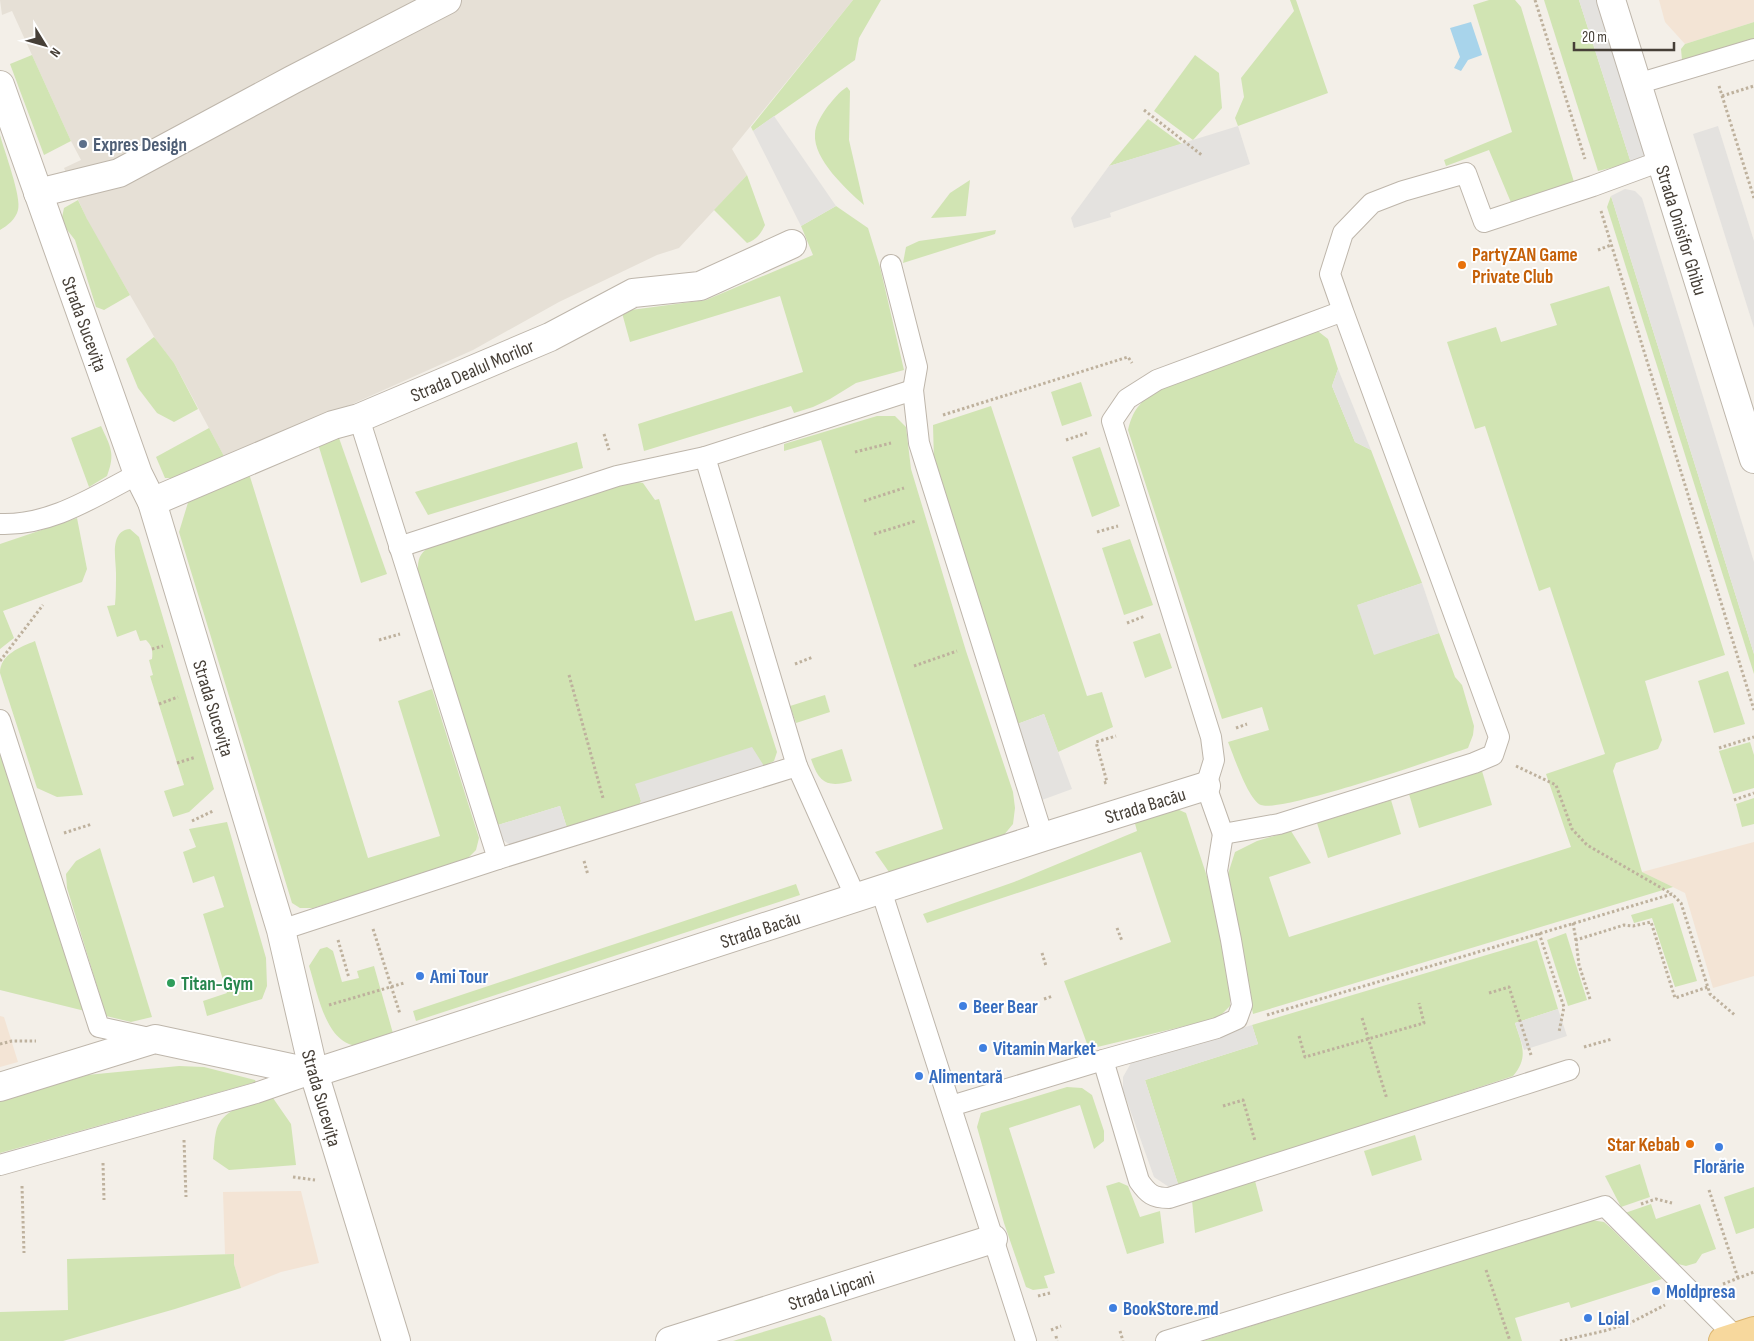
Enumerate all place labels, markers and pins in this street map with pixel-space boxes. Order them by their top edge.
place label: Expres Design [93,134,187,157]
marker: Expres Design [77,138,89,150]
place label: PartyZAN Game Private Club [1472,244,1578,289]
marker: PartyZAN Game Private Club [1456,259,1468,271]
place label: Ami Tour [429,966,488,989]
marker: Ami Tour [414,970,426,982]
place label: Titan-Gym [181,973,253,996]
marker: Titan-Gym [165,977,177,989]
place label: Beer Bear [973,996,1038,1019]
marker: Beer Bear [957,1000,969,1012]
place label: Vitamin Market [993,1038,1096,1061]
marker: Vitamin Market [977,1042,989,1054]
place label: Alimentară [928,1066,1003,1089]
marker: Alimentară [913,1070,925,1082]
place label: Star Kebab [1607,1134,1680,1157]
marker: Star Kebab [1684,1138,1696,1150]
marker: Florărie [1713,1141,1725,1153]
place label: Florărie [1693,1156,1745,1179]
place label: Moldpresa [1666,1281,1736,1304]
marker: Moldpresa [1650,1285,1662,1297]
place label: BookStore.md [1123,1298,1219,1321]
marker: BookStore.md [1107,1302,1119,1314]
place label: Loial [1598,1308,1629,1331]
marker: Loial [1582,1312,1594,1324]

